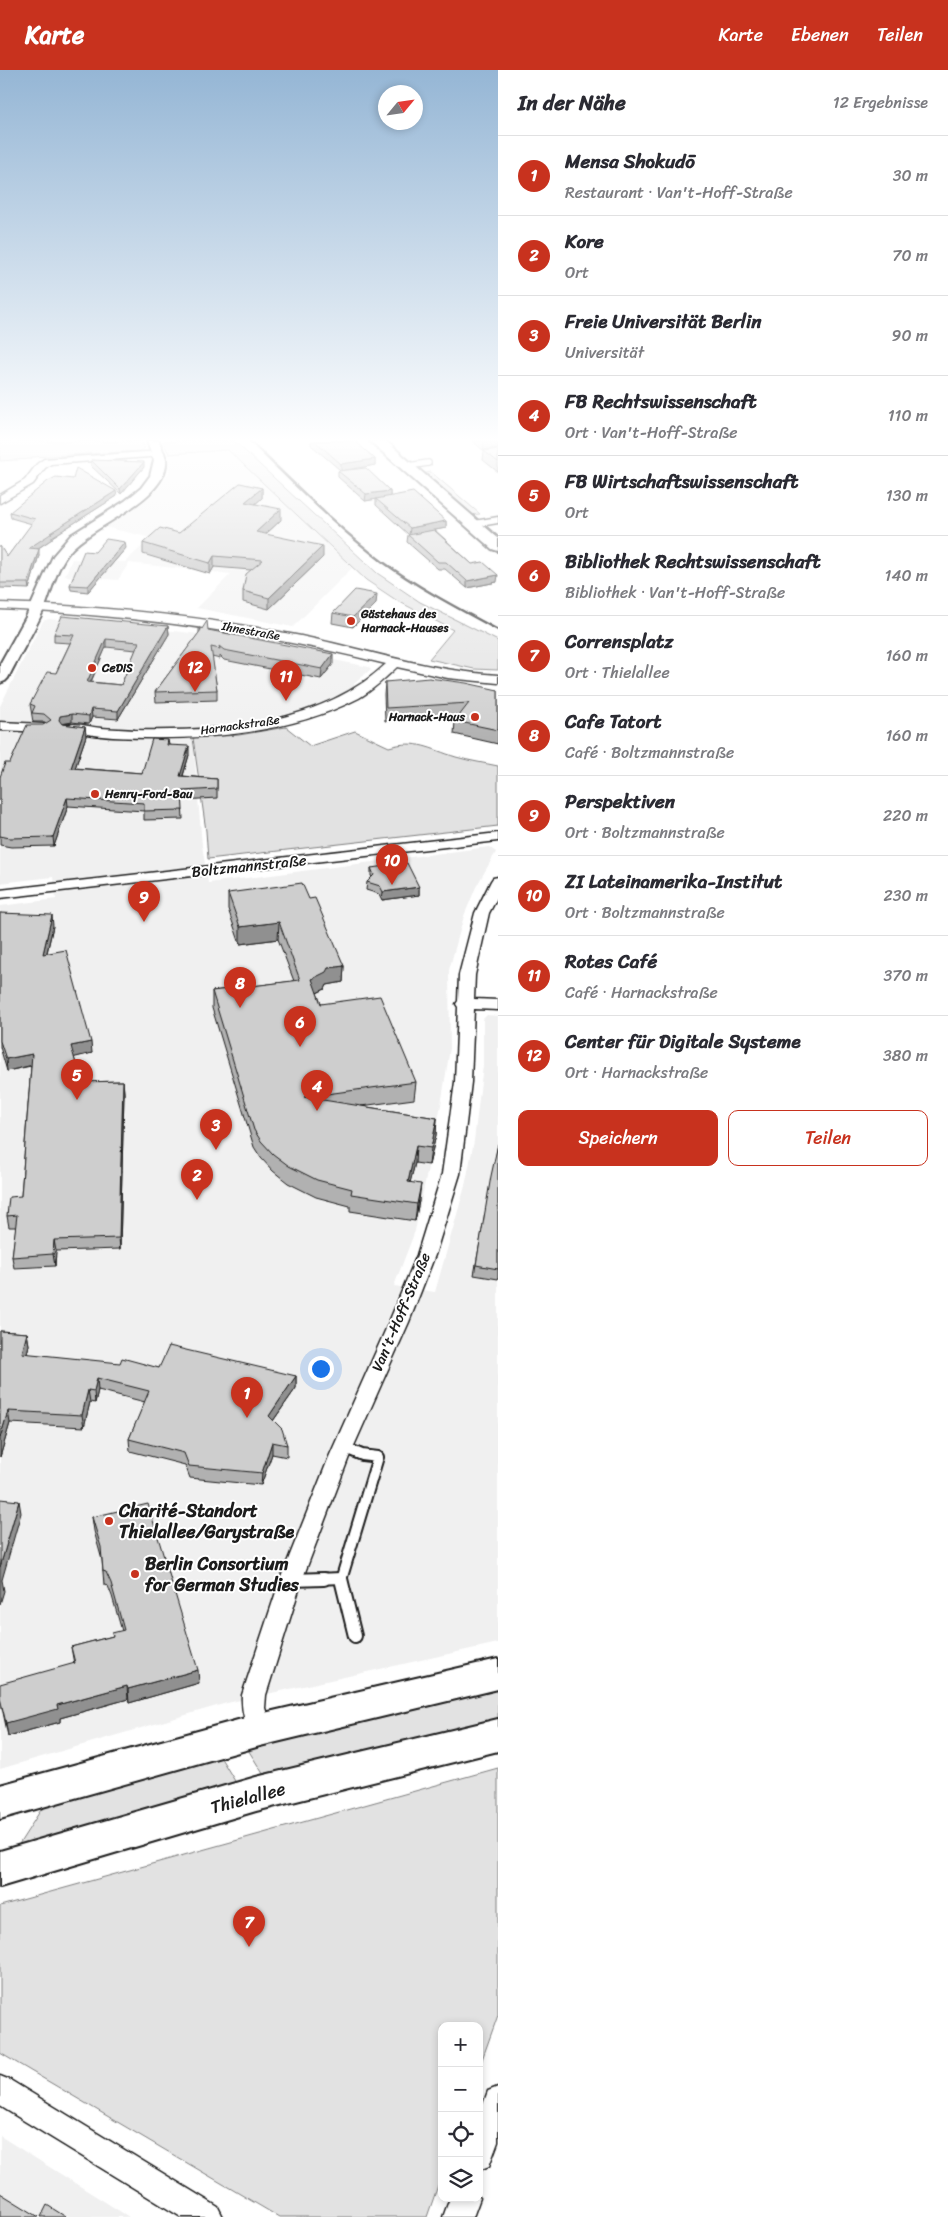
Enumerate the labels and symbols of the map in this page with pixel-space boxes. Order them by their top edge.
north arrow [378,85,423,130]
place label: Gästehaus des Harnack-Hauses [360,603,450,639]
street label: Ihnestraße [219,615,282,647]
marker: Gästehaus des Harnack-Hauses [345,615,357,627]
pin: 12 [179,651,211,692]
place label: CeDiS [101,657,133,679]
pin: 11 [270,660,302,701]
marker: CeDiS [86,662,98,674]
place label: Harnack-Haus [388,706,465,728]
street label: Harnackstraße [199,709,281,741]
marker: Harnack-Haus [469,711,481,723]
place label: Henry-Ford-Bau [104,783,193,805]
marker: Henry-Ford-Bau [89,788,101,800]
pin: 10 [376,844,408,885]
street label: Boltzmannstraße [190,847,308,885]
pin: 9 [128,881,160,922]
pin: 8 [224,967,256,1008]
pin: 6 [284,1006,316,1047]
pin: 5 [61,1059,93,1100]
pin: 4 [301,1070,333,1111]
pin: 3 [200,1109,232,1150]
pin: 2 [181,1159,213,1200]
street label: Van't-Hoff-Straße [364,1248,438,1376]
your location [308,1356,334,1382]
pin: 1 [231,1377,263,1418]
place label: Charité-Standort Thielallee/Garystraße [118,1495,295,1548]
marker: Charité-Standort Thielallee/Garystraße [103,1515,115,1527]
place label: Berlin Consortium for German Studies [145,1548,300,1601]
marker: Berlin Consortium for German Studies [129,1568,141,1580]
street label: Thielallee [207,1773,289,1823]
pin: 7 [233,1906,265,1947]

